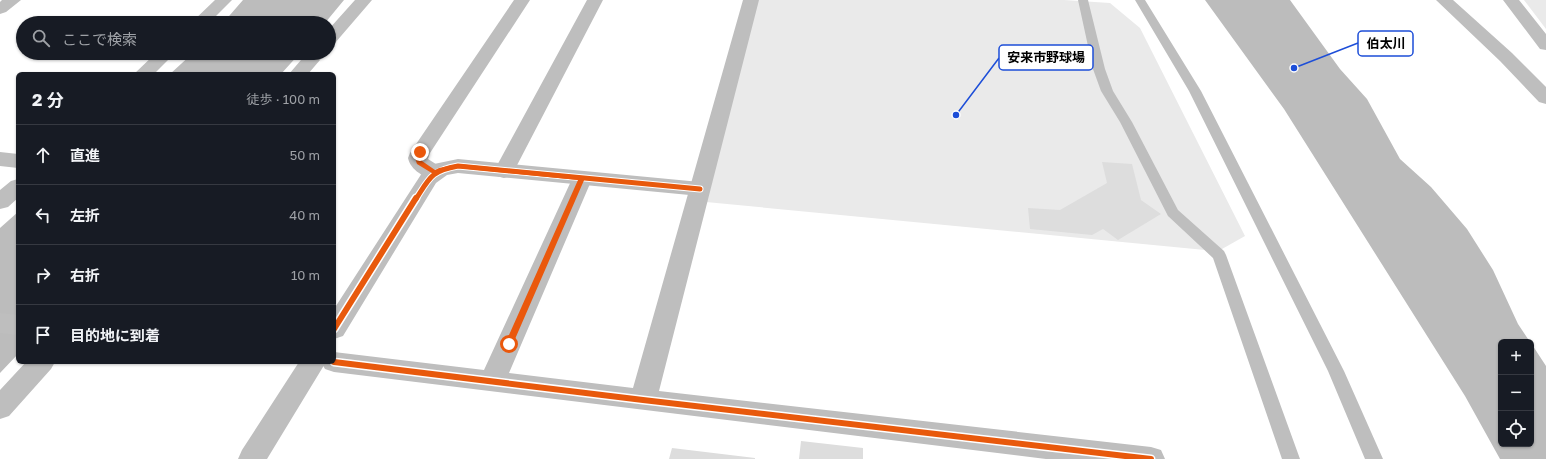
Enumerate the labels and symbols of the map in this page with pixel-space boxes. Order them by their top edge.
callout: 伯太川 [1358,31,1413,56]
text: 伯太川 [1366,35,1406,51]
callout: 安来市野球場 [999,45,1093,70]
text: 安来市野球場 [1007,49,1085,65]
route end [411,143,429,161]
route start [500,335,518,353]

